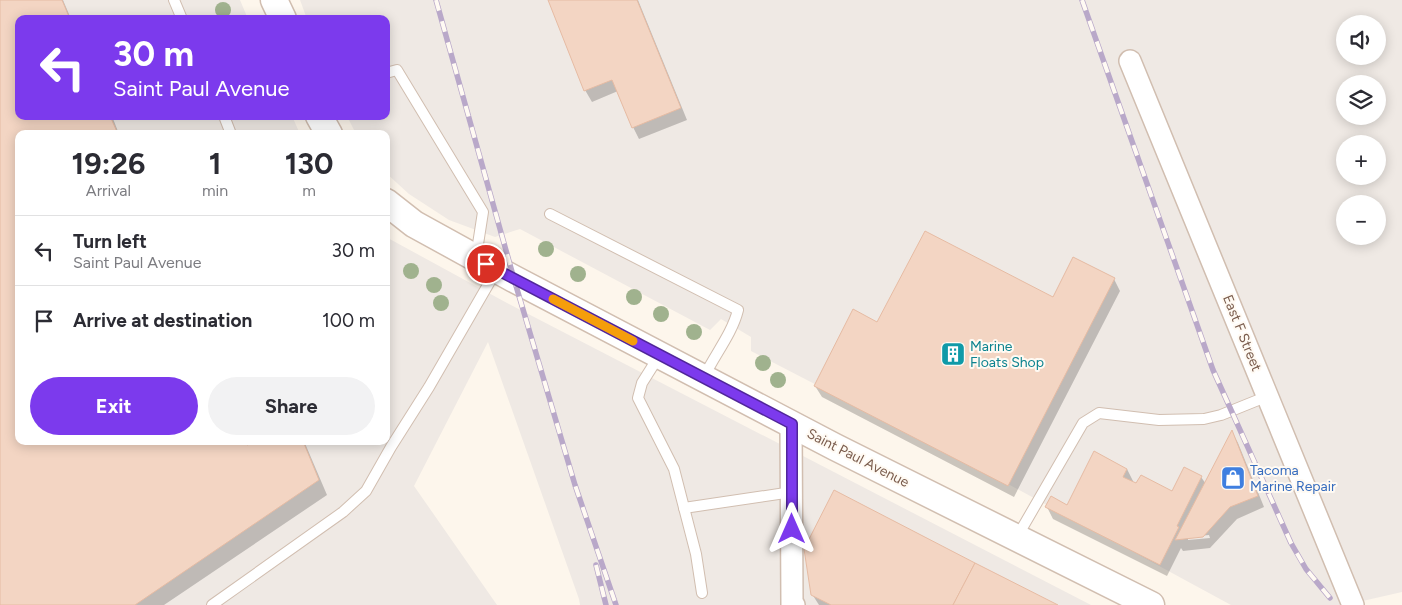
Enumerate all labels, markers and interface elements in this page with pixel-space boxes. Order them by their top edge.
map controls [1336,15,1386,245]
button: sound [1336,15,1386,65]
text: 30 m [113,33,194,75]
icon: left [30,35,95,100]
text: Saint Paul Avenue [113,75,290,102]
button: layers [1336,75,1386,125]
button: + [1336,135,1386,185]
text: 19:26 [72,145,145,182]
text: 1 [209,145,221,182]
text: 130 [285,145,333,182]
text: Arrival [86,181,131,200]
text: min [202,181,228,200]
text: m [302,181,316,200]
button: − [1336,195,1386,245]
text: Turn left [73,230,147,253]
icon: left [30,237,58,265]
text: 30 m [332,239,375,262]
pin [465,243,507,285]
icon: arrive [472,250,500,278]
text: Saint Paul Avenue [73,253,201,272]
street label: East F Street [1219,292,1265,374]
icon: arrive [30,307,58,335]
text: Arrive at destination [73,309,252,332]
text: 100 m [322,309,375,332]
place label: Marine Floats Shop [970,338,1044,371]
building icon: Marine Floats Shop [940,341,966,367]
button: Exit [30,377,198,435]
button: Share [208,377,375,435]
street label: Saint Paul Avenue [804,425,912,491]
place label: Tacoma Marine Repair [1250,462,1336,495]
shop icon: Tacoma Marine Repair [1220,465,1246,491]
position arrow [765,502,817,554]

